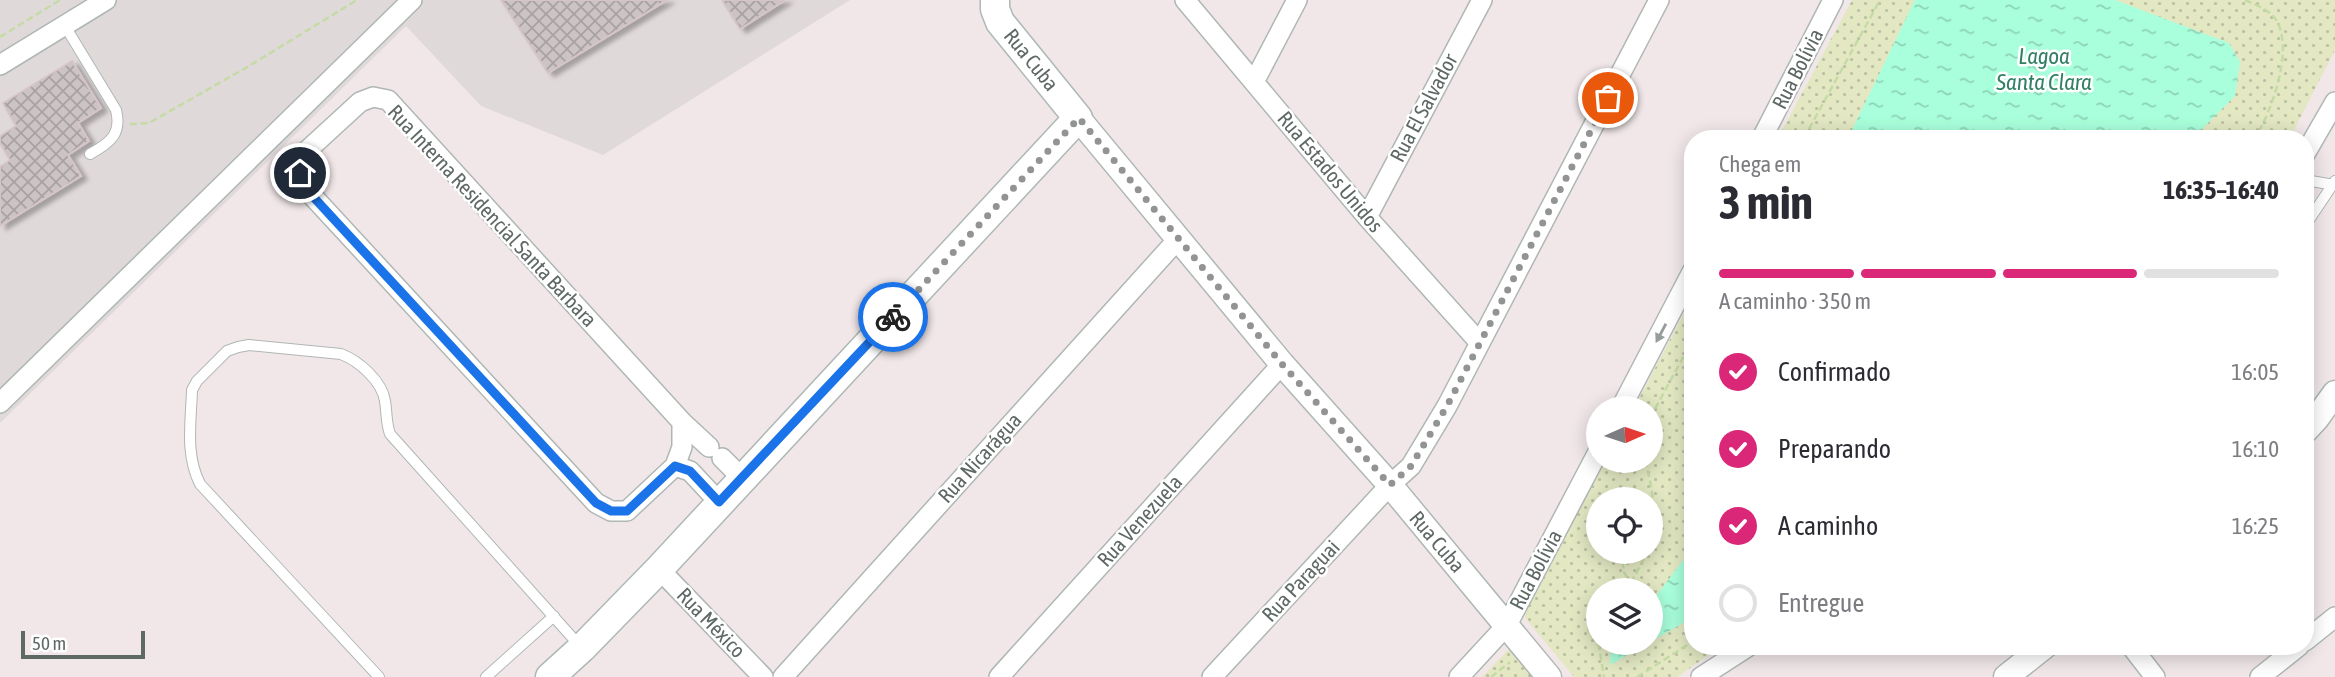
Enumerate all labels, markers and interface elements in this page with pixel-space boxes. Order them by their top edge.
street label: Rua Cuba [1000,24,1064,95]
street label: Rua Bolívia [1767,24,1827,113]
water label: Lagoa Santa Clara [1995,43,2092,95]
street label: Rua El Salvador [1385,49,1462,166]
pin [1578,68,1638,128]
icon: bag [1589,79,1627,117]
street label: Rua Interna Residencial Santa Barbara [383,99,602,331]
street label: Rua Estados Unidos [1273,106,1388,237]
pin [270,143,330,203]
text: Chega em [1719,151,1801,177]
icon: home [281,154,319,192]
text: 16:35–16:40 [2163,175,2279,205]
text: 3 min [1719,176,1813,229]
courier [858,282,928,352]
text: A caminho · 350 m [1719,288,1871,314]
icon: bike [874,298,912,336]
one-way arrow [1655,323,1667,343]
icon: check [1719,353,1757,391]
text: Confirmado [1778,357,1891,387]
text: 16:05 [2231,359,2279,385]
north arrow [1586,396,1662,472]
map controls [1586,396,1663,655]
street label: Rua Nicarágua [933,407,1026,507]
icon: check [1719,430,1757,468]
text: Preparando [1778,434,1891,464]
text: 16:10 [2232,436,2279,462]
street label: Rua Venezuela [1092,470,1187,571]
button: locate [1586,487,1663,564]
street label: Rua Cuba [1405,506,1470,577]
icon: check [1719,507,1757,545]
text: A caminho [1778,511,1878,541]
text: 16:25 [2232,513,2279,539]
street label: Rua Bolívia [1504,526,1566,613]
street label: Rua Paraguai [1257,535,1344,626]
button: layers [1586,578,1663,655]
street label: Rua México [673,582,751,662]
text: Entregue [1778,588,1864,618]
scale bar [21,628,145,660]
text: 50 m [32,632,66,654]

